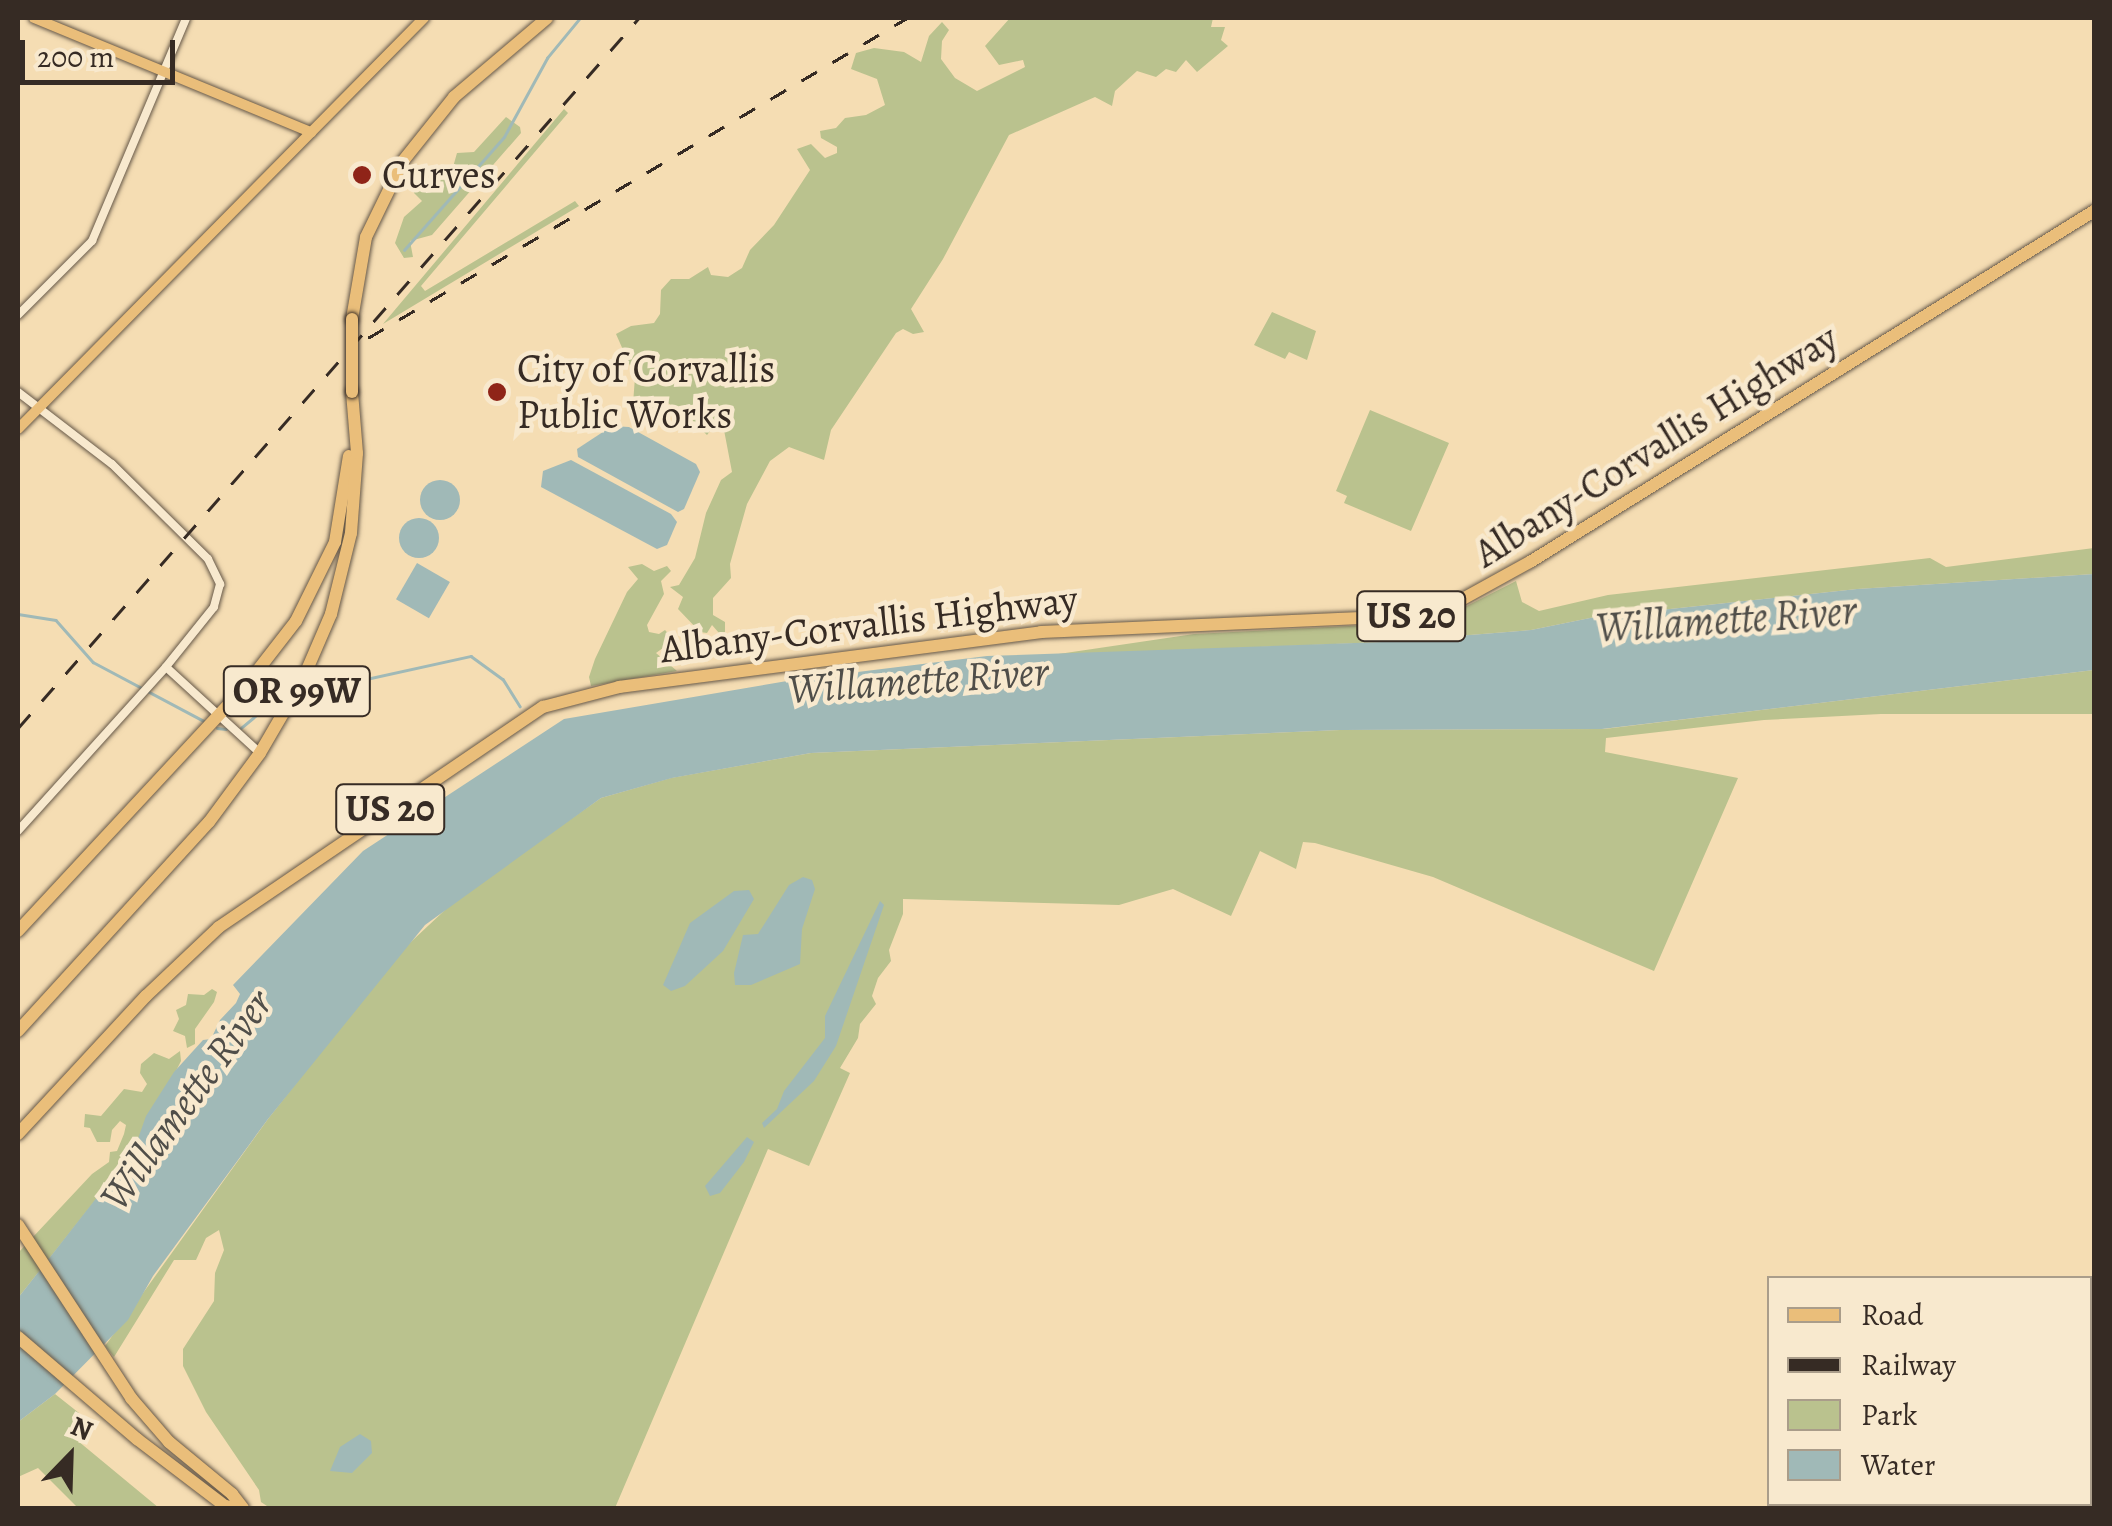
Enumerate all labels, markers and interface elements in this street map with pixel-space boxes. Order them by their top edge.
scale bar [25,20,180,82]
text: 200 m [37,37,114,77]
place label: Curves [382,151,496,199]
marker: Curves [351,164,373,186]
street label: Albany-Corvallis Highway [1465,314,1847,578]
place label: City of Corvallis Public Works [517,345,775,439]
marker: City of Corvallis Public Works [486,381,508,403]
street label: Albany-Corvallis Highway [658,575,1080,673]
road number: US 20 [1356,583,1466,649]
water label: Willamette River [1594,585,1858,653]
water label: Willamette River [786,646,1050,714]
road number: OR 99W [222,658,372,724]
road number: US 20 [335,776,445,842]
water label: Willamette River [89,980,283,1220]
legend [1767,1276,2092,1506]
text: Road [1861,1295,1923,1335]
text: Railway [1861,1345,1956,1385]
text: Park [1861,1395,1917,1435]
north arrow [20,1406,120,1506]
text: N [65,1407,99,1450]
text: Water [1861,1445,1935,1485]

